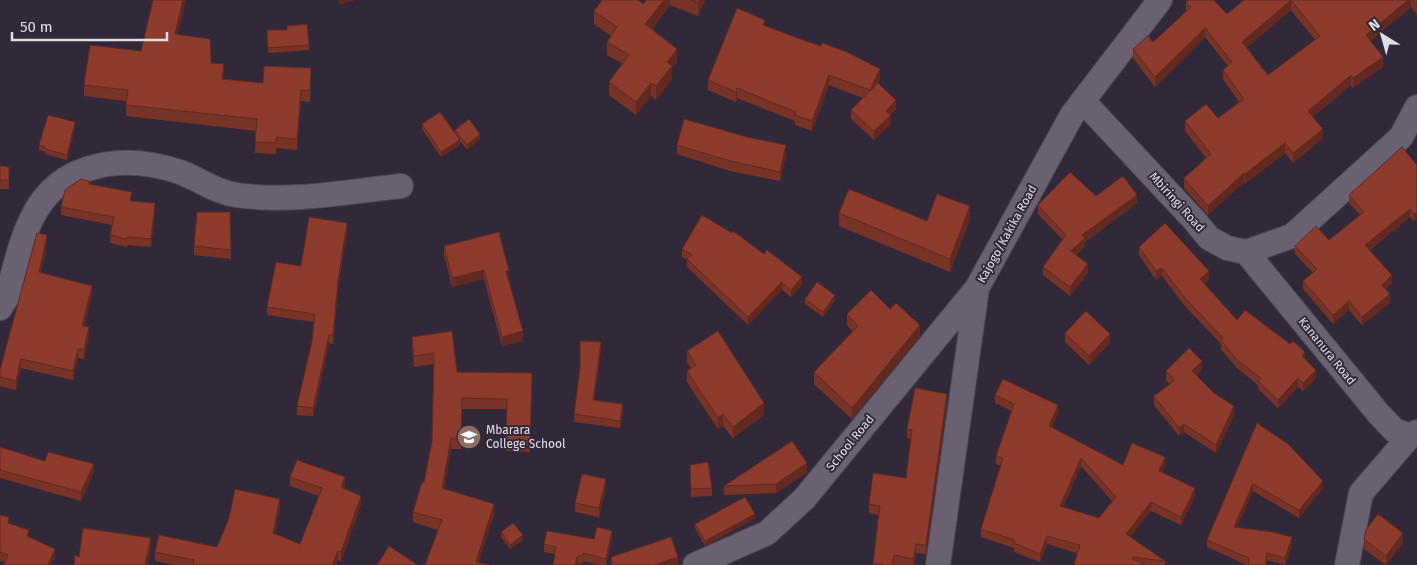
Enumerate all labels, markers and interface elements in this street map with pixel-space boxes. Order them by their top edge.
scale bar [12,10,168,42]
north arrow [1357,10,1407,60]
text: N [1366,15,1383,35]
text: 50 m [20,18,53,36]
street label: Mbiringi Road [1147,169,1207,235]
street label: Kajogo/Kakika Road [974,183,1040,285]
street label: Kananura Road [1296,314,1358,388]
street label: School Road [823,412,877,474]
place label: Mbarara College School [486,423,566,451]
school or university icon: Mbarara College School [456,424,482,450]

